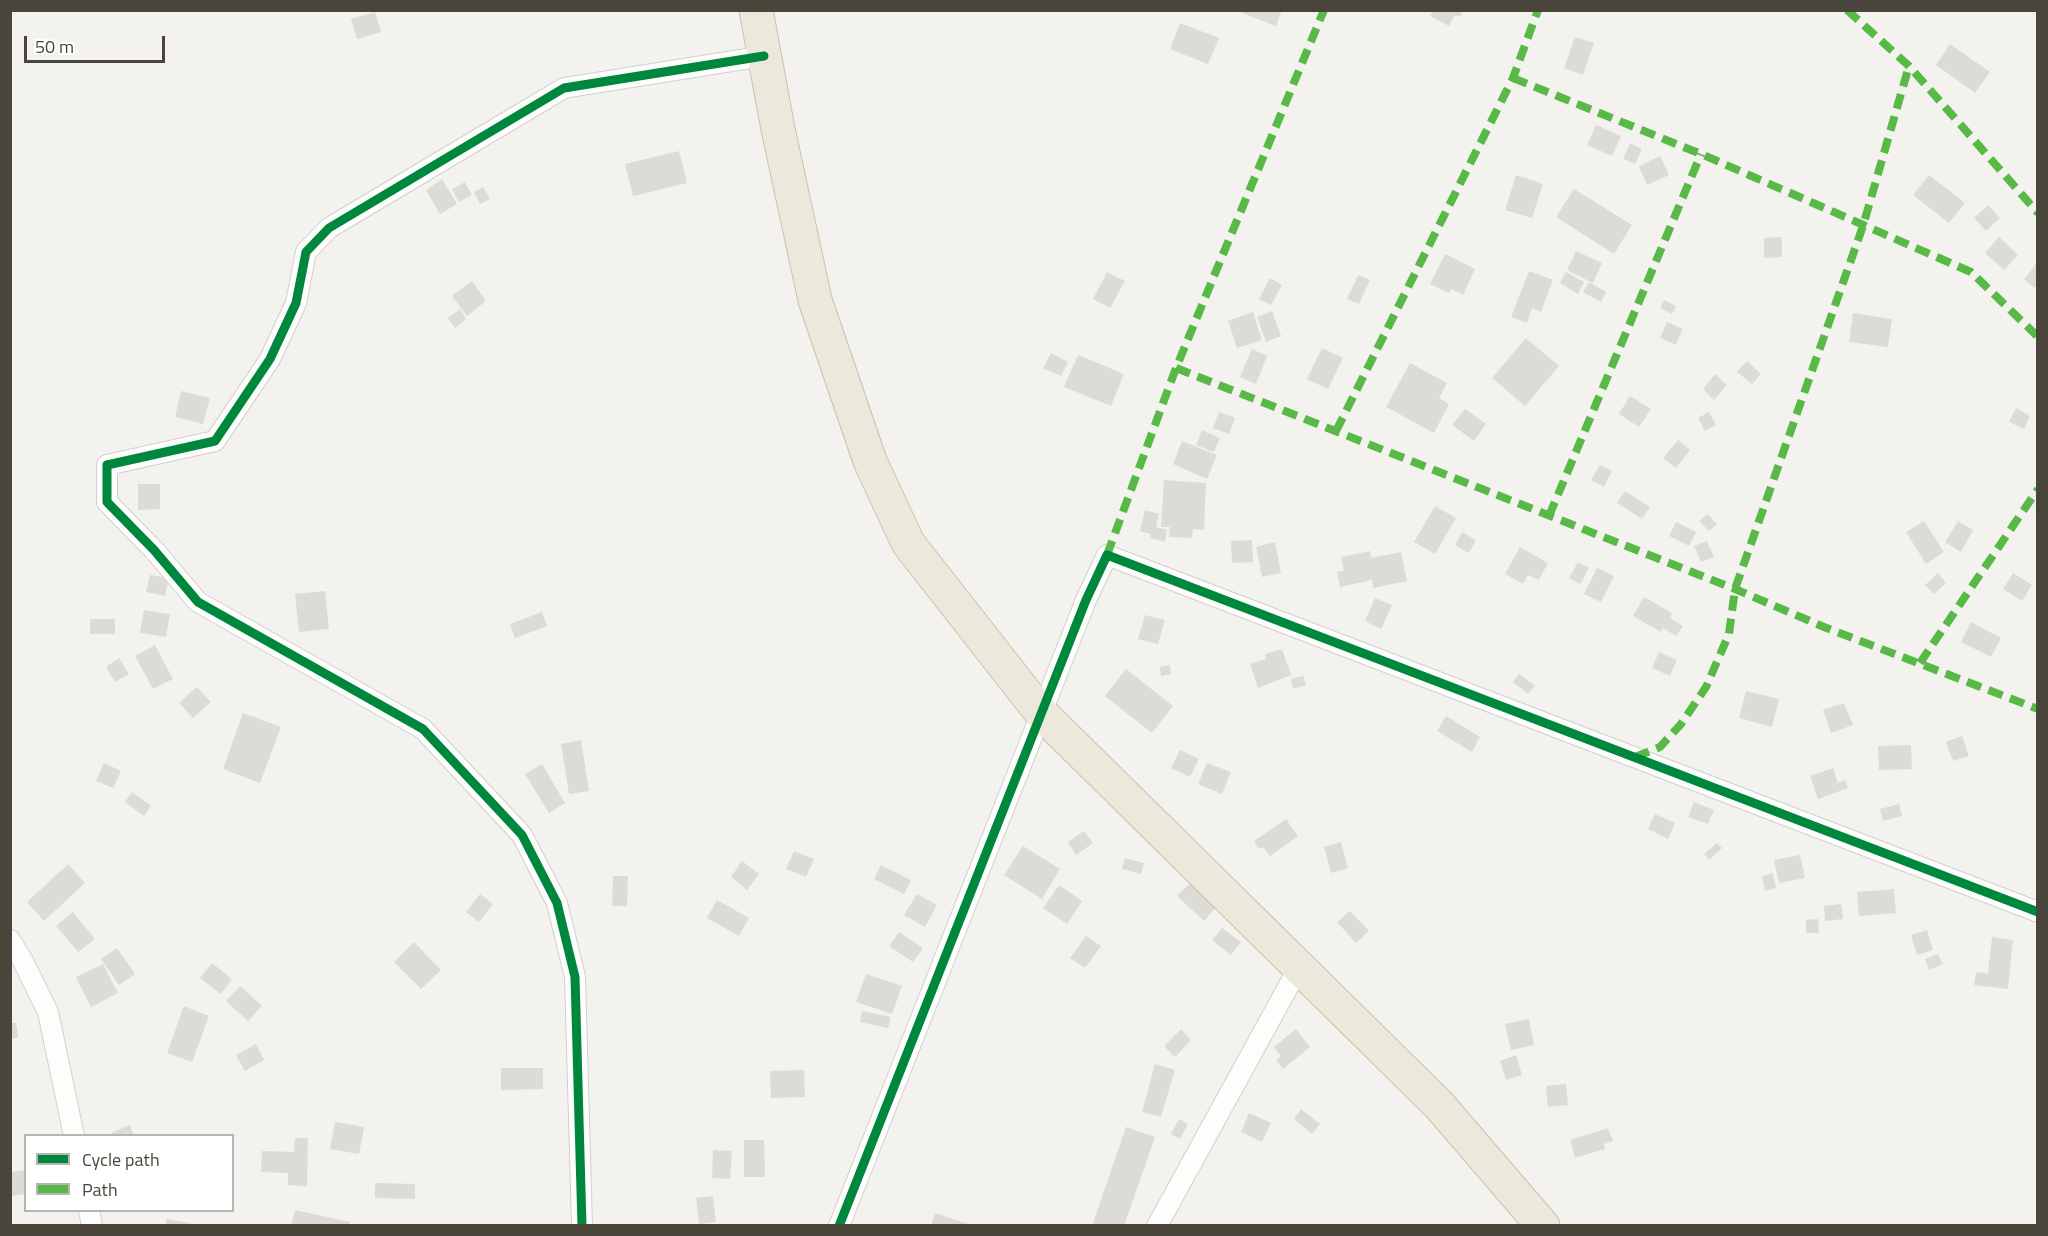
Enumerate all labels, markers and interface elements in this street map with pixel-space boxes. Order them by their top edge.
scale bar [27,24,168,62]
text: 50 m [35,33,74,60]
legend [24,1134,234,1212]
text: Cycle path [82,1146,160,1173]
text: Path [82,1176,118,1203]

